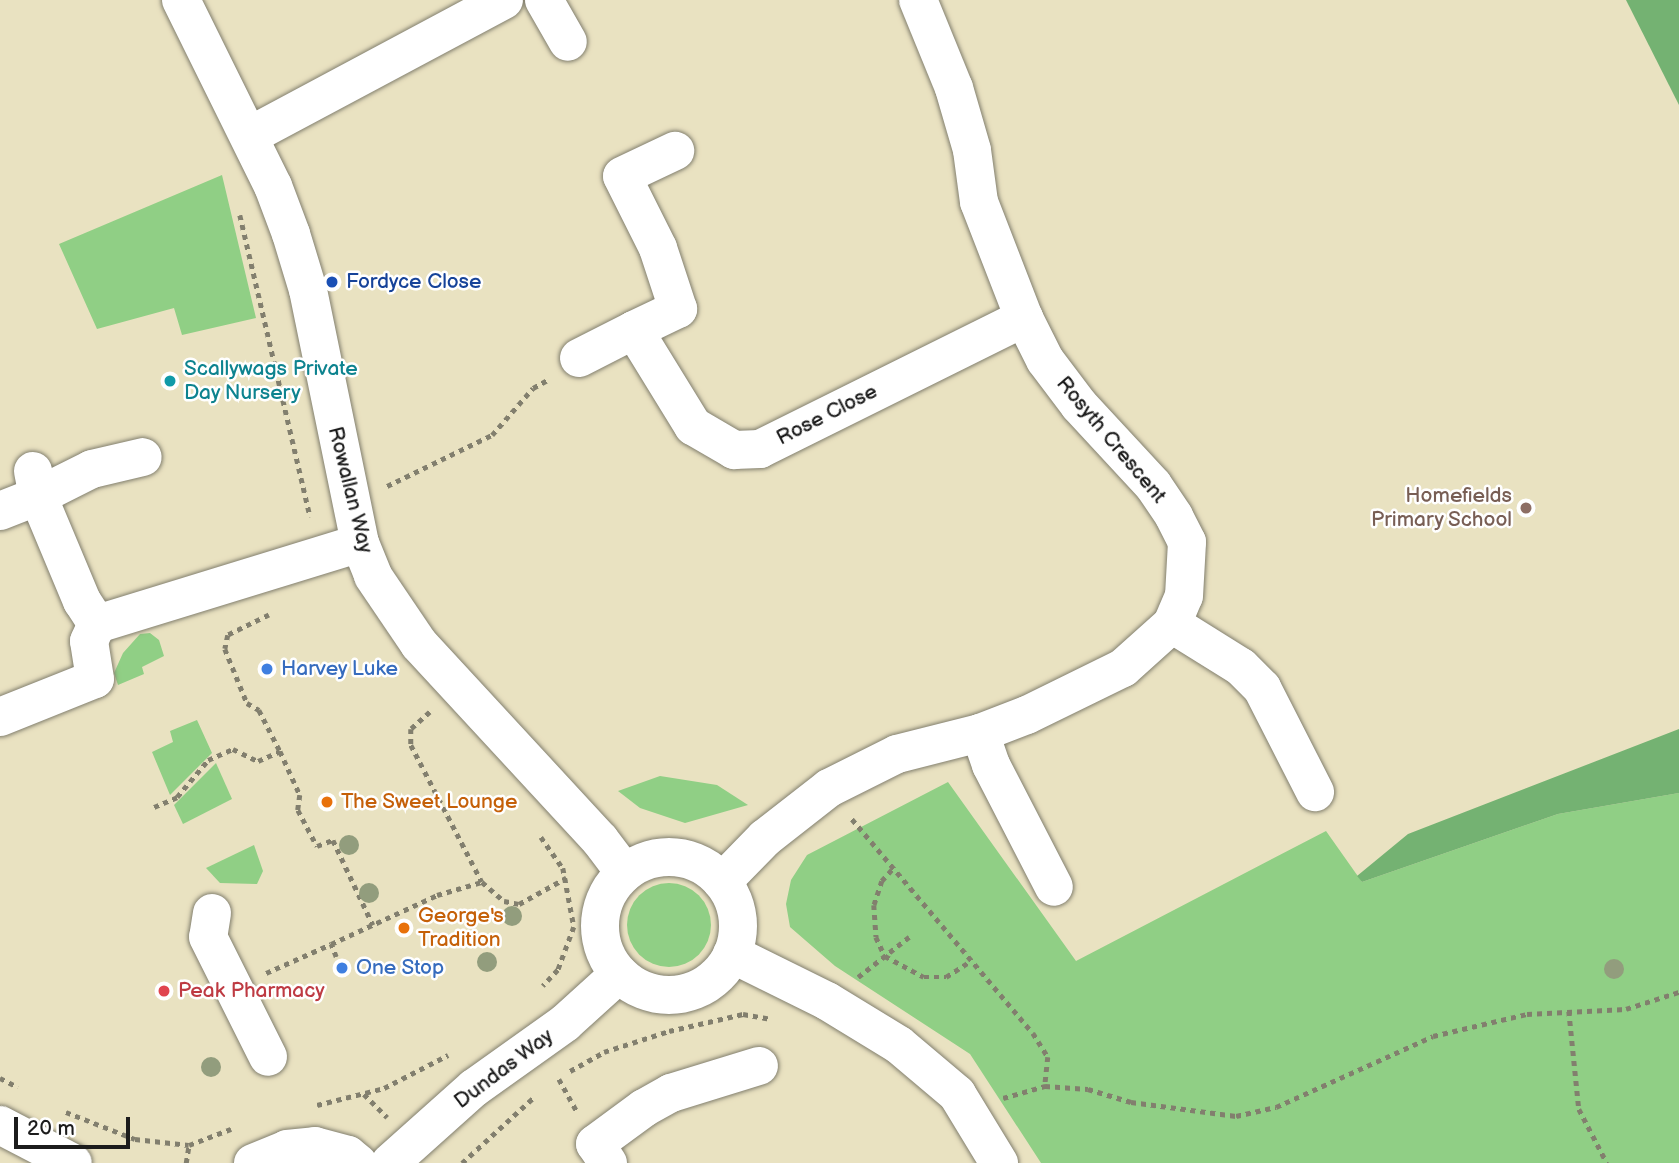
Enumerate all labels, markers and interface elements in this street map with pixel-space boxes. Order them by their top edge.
place label: Fordyce Close [346,269,481,295]
marker: Fordyce Close [324,274,340,290]
place label: Scallywags Private Day Nursery [184,356,358,406]
street label: Rosyth Crescent [1051,372,1171,508]
marker: Scallywags Private Day Nursery [162,373,178,389]
street label: Rose Close [772,379,882,451]
street label: Rowallan Way [322,424,378,556]
place label: Homefields Primary School [1369,483,1512,533]
marker: Homefields Primary School [1518,500,1534,516]
place label: Harvey Luke [281,656,399,682]
marker: Harvey Luke [259,661,275,677]
place label: The Sweet Lounge [341,789,518,815]
marker: The Sweet Lounge [319,794,335,810]
place label: George's Tradition [418,903,504,953]
marker: George's Tradition [396,920,412,936]
place label: One Stop [356,955,445,981]
marker: One Stop [334,960,350,976]
place label: Peak Pharmacy [178,978,325,1004]
marker: Peak Pharmacy [156,983,172,999]
street label: Dundas Way [449,1023,559,1115]
scale bar [18,1104,133,1148]
text: 20 m [27,1116,75,1141]

